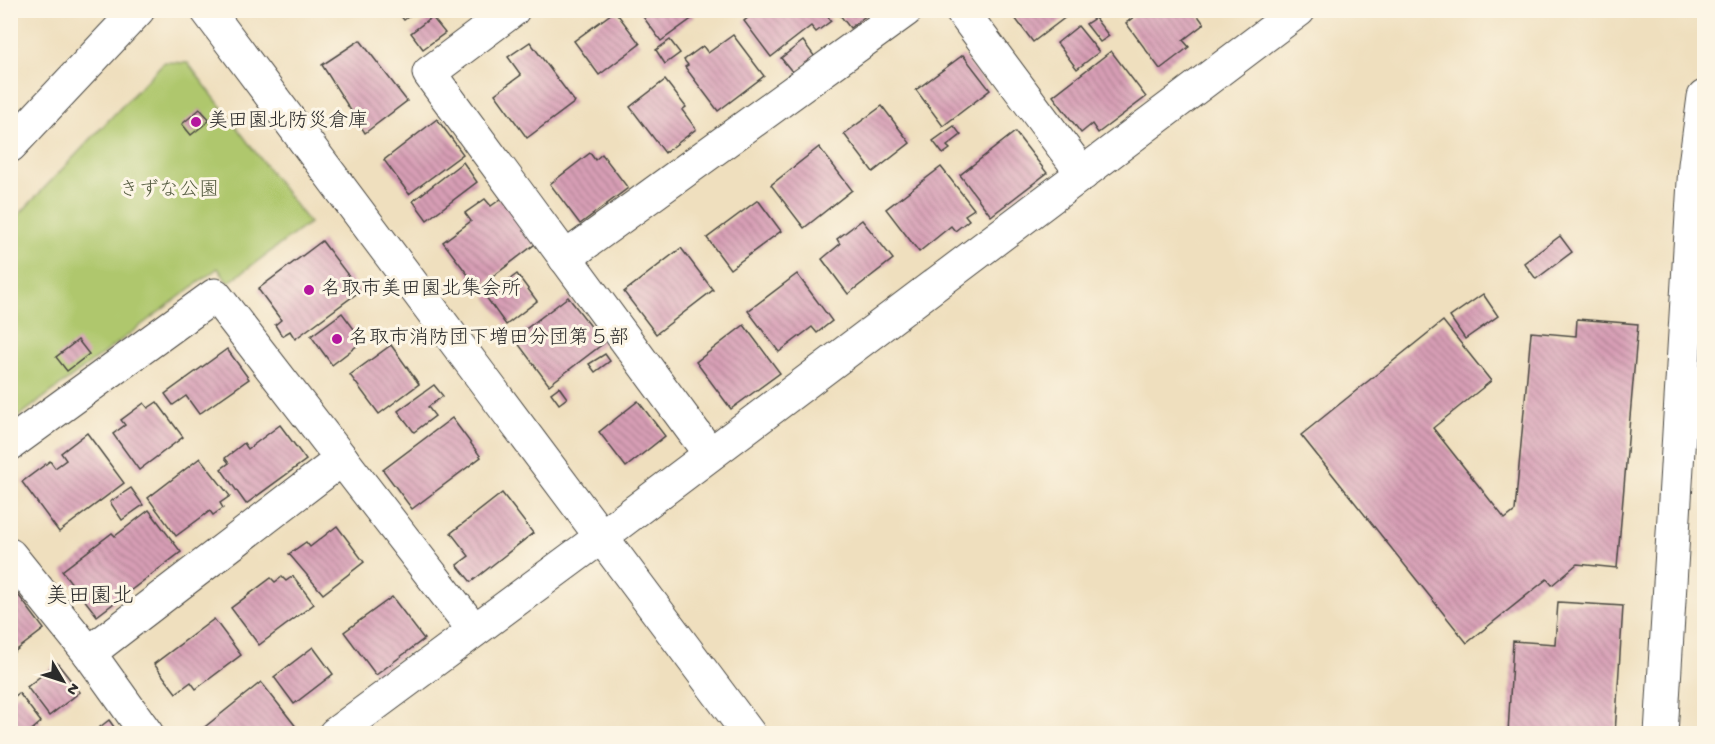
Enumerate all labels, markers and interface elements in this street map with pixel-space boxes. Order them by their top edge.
place label: 美田園北防災倉庫 [208,109,368,134]
marker: 美田園北防災倉庫 [189,115,203,129]
park label: きずな公園 [119,179,219,203]
place label: 名取市美田園北集会所 [321,277,521,302]
marker: 名取市美田園北集会所 [302,283,316,297]
place label: 名取市消防団下増田分団第５部 [349,326,629,351]
marker: 名取市消防団下増田分団第５部 [330,332,344,346]
district label: 美田園北 [46,584,134,611]
north arrow [33,651,93,711]
text: N [61,678,83,699]

